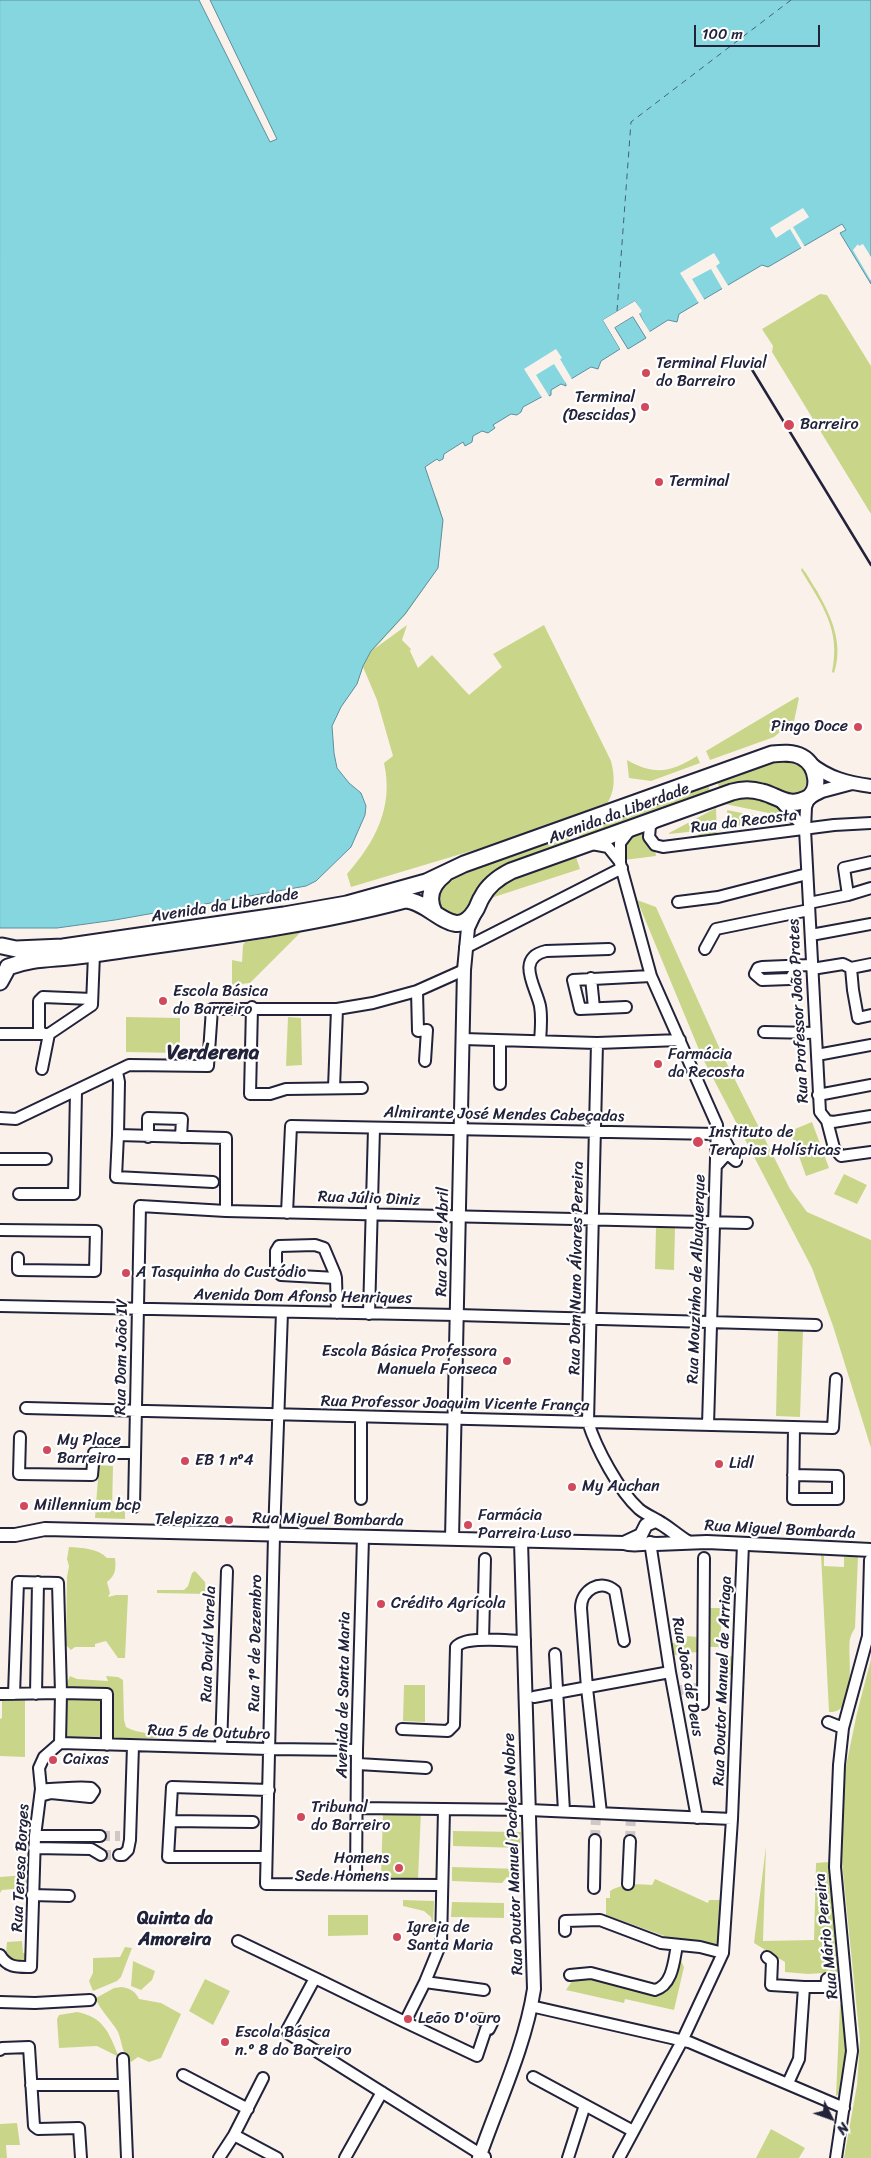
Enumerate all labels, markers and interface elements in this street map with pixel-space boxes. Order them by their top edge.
scale bar [696,15,822,47]
text: 100 m [702,21,743,47]
place label: Terminal Fluvial do Barreiro [656,354,767,392]
marker: Terminal Fluvial do Barreiro [640,367,652,379]
place label: Terminal (Descidas) [562,388,635,426]
marker: Terminal (Descidas) [639,401,651,413]
place label: Barreiro [800,415,859,435]
marker: Barreiro [782,418,796,432]
place label: Terminal [669,472,729,492]
marker: Terminal [653,476,665,488]
place label: Pingo Doce [771,717,848,737]
marker: Pingo Doce [852,721,864,733]
street label: Avenida da Liberdade [546,780,692,848]
street label: Rua da Recosta [690,806,798,838]
street label: Avenida da Liberdade [150,885,300,927]
street label: Rua Professor João Prates [785,918,813,1104]
place label: Escola Básica do Barreiro [173,982,268,1020]
marker: Escola Básica do Barreiro [157,995,169,1007]
district label: Verderena [167,1041,259,1067]
place label: Farmácia da Recosta [668,1045,745,1083]
marker: Farmácia da Recosta [652,1058,664,1070]
street label: Almirante José Mendes Cabeçadas [384,1103,624,1127]
place label: Instituto de Terapias Holísticas [709,1123,841,1161]
marker: Instituto de Terapias Holísticas [691,1135,705,1149]
street label: Rua Dom Nuno Álvares Pereira [566,1161,588,1375]
street label: Rua Mouzinho de Albuquerque [684,1174,710,1384]
street label: Rua 20 de Abril [432,1187,454,1297]
street label: Rua Júlio Diniz [317,1188,421,1210]
place label: A Tasquinha do Custódio [136,1263,306,1283]
marker: A Tasquinha do Custódio [120,1267,132,1279]
street label: Avenida Dom Afonso Henriques [194,1285,412,1309]
street label: Rua Dom João IV [111,1299,133,1415]
place label: Escola Básica Professora Manuela Fonseca [322,1342,497,1380]
marker: Escola Básica Professora Manuela Fonseca [501,1355,513,1367]
street label: Rua Professor Joaquim Vicente França [321,1392,589,1416]
place label: My Place Barreiro [57,1431,121,1469]
marker: My Place Barreiro [41,1444,53,1456]
place label: EB 1 nº4 [195,1451,254,1471]
place label: Lidl [729,1454,754,1474]
marker: EB 1 nº4 [179,1455,191,1467]
marker: Lidl [713,1458,725,1470]
place label: My Auchan [582,1477,660,1497]
marker: My Auchan [566,1481,578,1493]
place label: Millennium bcp [34,1496,141,1516]
marker: Millennium bcp [18,1500,30,1512]
place label: Farmácia Parreira Luso [478,1506,572,1544]
street label: Rua Miguel Bombarda [252,1509,404,1531]
place label: Telepizza [154,1510,219,1530]
marker: Telepizza [223,1514,235,1526]
street label: Rua Miguel Bombarda [704,1516,856,1544]
marker: Farmácia Parreira Luso [462,1519,474,1531]
street label: Rua 1º de Dezembro [245,1574,267,1712]
street label: Rua Doutor Manuel de Arriaga [710,1576,736,1786]
street label: Rua David Varela [197,1586,221,1702]
place label: Crédito Agrícola [391,1594,506,1614]
marker: Crédito Agrícola [375,1598,387,1610]
street label: Avenida de Santa Maria [333,1612,355,1778]
street label: Rua João de Deus [667,1616,707,1738]
street label: Rua 5 de Outubro [147,1721,271,1745]
street label: Rua Doutor Manuel Pacheco Nobre [500,1733,528,1975]
place label: Caixas [63,1750,109,1770]
marker: Caixas [47,1754,59,1766]
place label: Tribunal do Barreiro [311,1798,390,1836]
street label: Rua Teresa Borges [8,1804,34,1932]
marker: Tribunal do Barreiro [295,1811,307,1823]
place label: Homens Sede Homens [295,1849,389,1887]
marker: Homens Sede Homens [393,1862,405,1874]
street label: Rua Mário Pereira [811,1872,843,2000]
district label: Quinta da Amoreira [137,1908,213,1950]
place label: Igreja de Santa Maria [407,1918,493,1956]
marker: Igreja de Santa Maria [391,1931,403,1943]
place label: Leão D'ouro [418,2009,501,2029]
marker: Leão D'ouro [402,2013,414,2025]
place label: Escola Básica n.º 8 do Barreiro [235,2023,352,2061]
marker: Escola Básica n.º 8 do Barreiro [219,2036,231,2048]
north arrow [806,2093,856,2143]
text: N [830,2116,855,2140]

